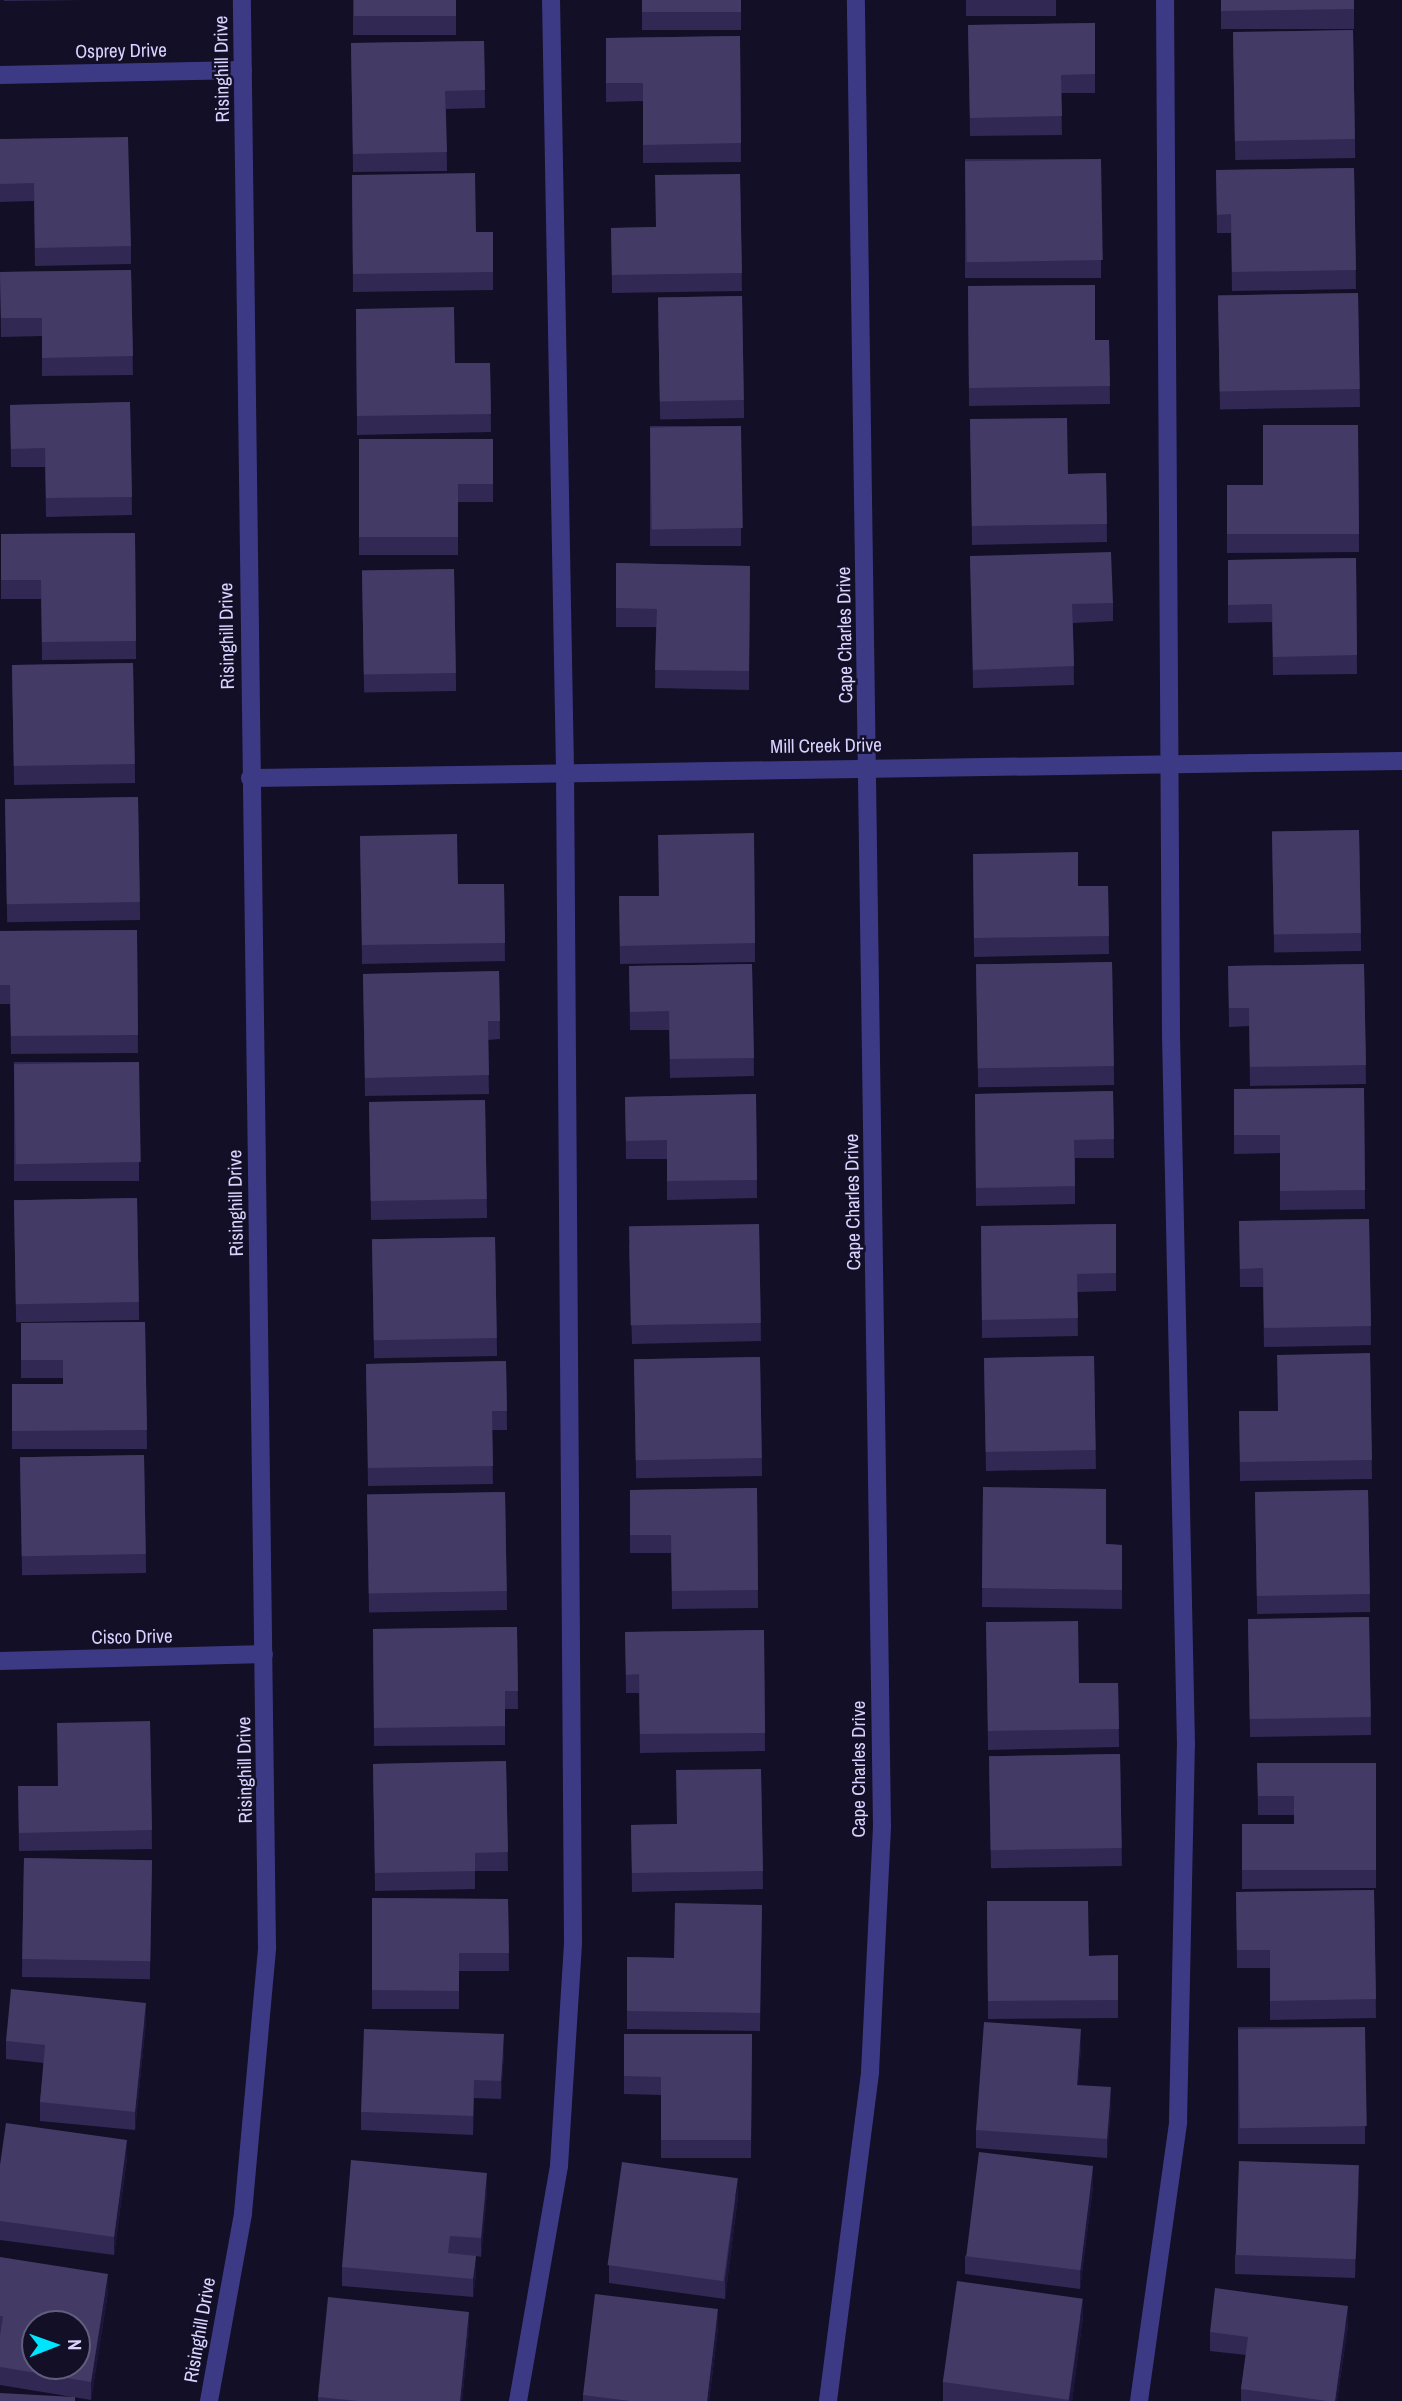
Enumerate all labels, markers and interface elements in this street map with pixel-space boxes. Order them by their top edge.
street label: Risinghill Drive [210,16,234,122]
street label: Osprey Drive [75,39,167,63]
street label: Cape Charles Drive [832,566,858,704]
street label: Risinghill Drive [215,583,239,689]
street label: Mill Creek Drive [770,734,882,758]
street label: Cape Charles Drive [840,1133,866,1271]
street label: Risinghill Drive [224,1150,248,1256]
street label: Cisco Drive [91,1625,173,1649]
street label: Cape Charles Drive [848,1701,870,1837]
street label: Risinghill Drive [233,1717,257,1823]
street label: Risinghill Drive [180,2276,220,2384]
north arrow [21,2310,91,2380]
text: N [62,2339,88,2351]

